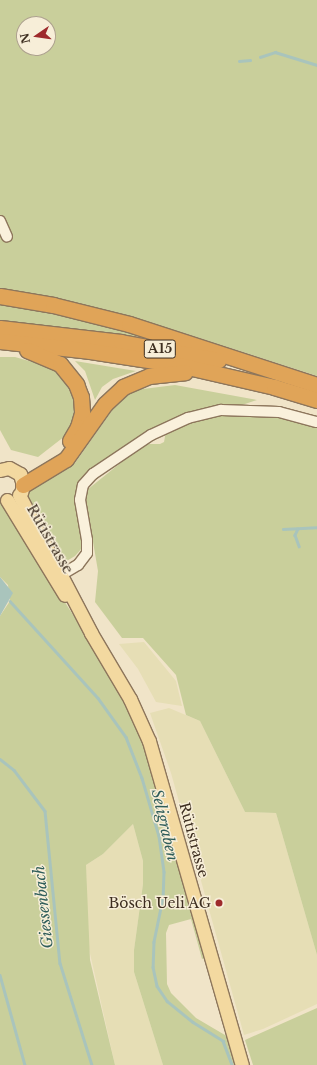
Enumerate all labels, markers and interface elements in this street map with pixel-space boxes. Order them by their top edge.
north arrow [16,16,56,56]
text: N [17,32,33,45]
road number: A15 [143,338,177,360]
street label: Rütistrasse [23,501,77,577]
water label: Seligraben [148,787,182,863]
street label: Rütistrasse [176,800,212,880]
water label: Giessenbach [30,865,56,949]
place label: Bösch Ueli AG [108,895,211,911]
marker: Bösch Ueli AG [214,898,224,908]

